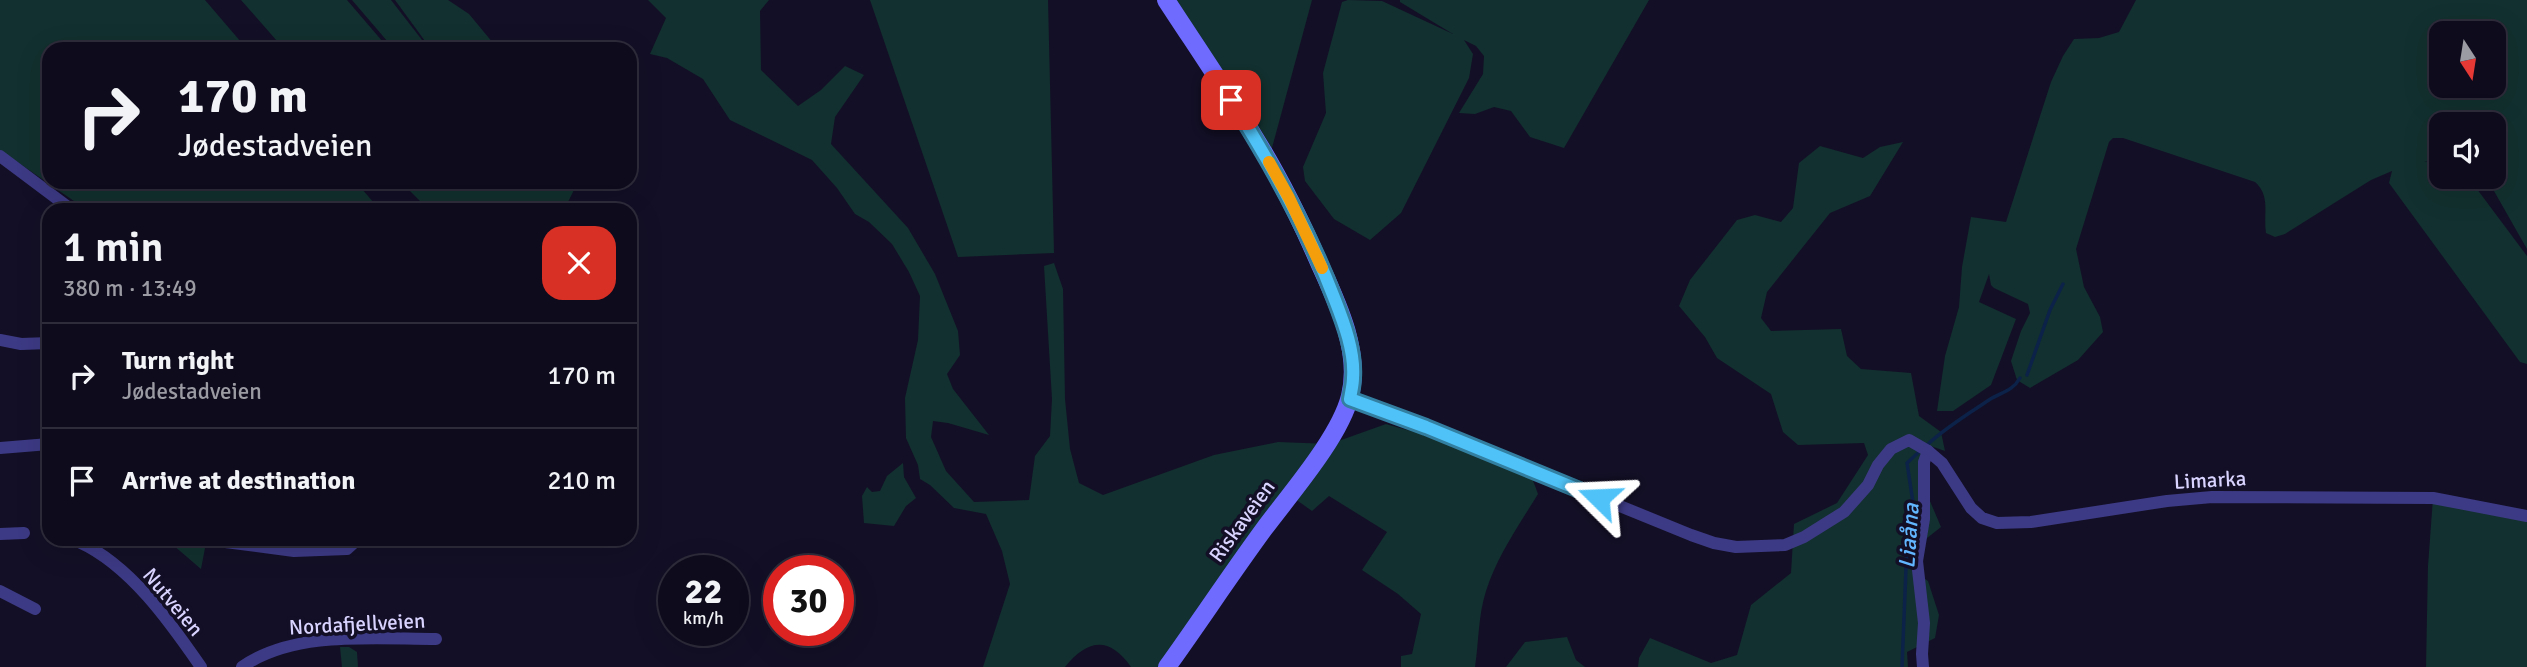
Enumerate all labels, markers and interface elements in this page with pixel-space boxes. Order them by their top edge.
north arrow [2429,21,2506,98]
map controls [2429,21,2506,189]
text: 170 m [178,66,308,126]
icon: right [63,70,154,161]
pin [1201,70,1261,130]
icon: arrive [1212,81,1250,119]
button: sound [2429,112,2506,189]
text: Jødestadveien [178,126,373,165]
text: 1 min [63,222,164,273]
button: close [542,226,616,300]
text: 380 m · 13:49 [63,274,197,303]
text: Turn right [122,345,234,377]
icon: right [63,357,101,395]
text: 170 m [547,360,616,392]
text: Jødestadveien [122,377,262,406]
position arrow [1562,461,1636,535]
icon: arrive [63,462,101,500]
text: Arrive at destination [122,465,355,497]
text: 210 m [547,465,616,497]
street label: Limarka [2173,465,2247,495]
street label: Riskaveien [1203,475,1281,567]
water label: Liaåna [1892,501,1926,570]
speed limit sign: 30 [763,555,854,646]
street label: Nutveien [137,563,209,641]
text: 22 [685,570,722,613]
street label: Nordafjellveien [288,607,426,641]
text: km/h [683,607,724,629]

